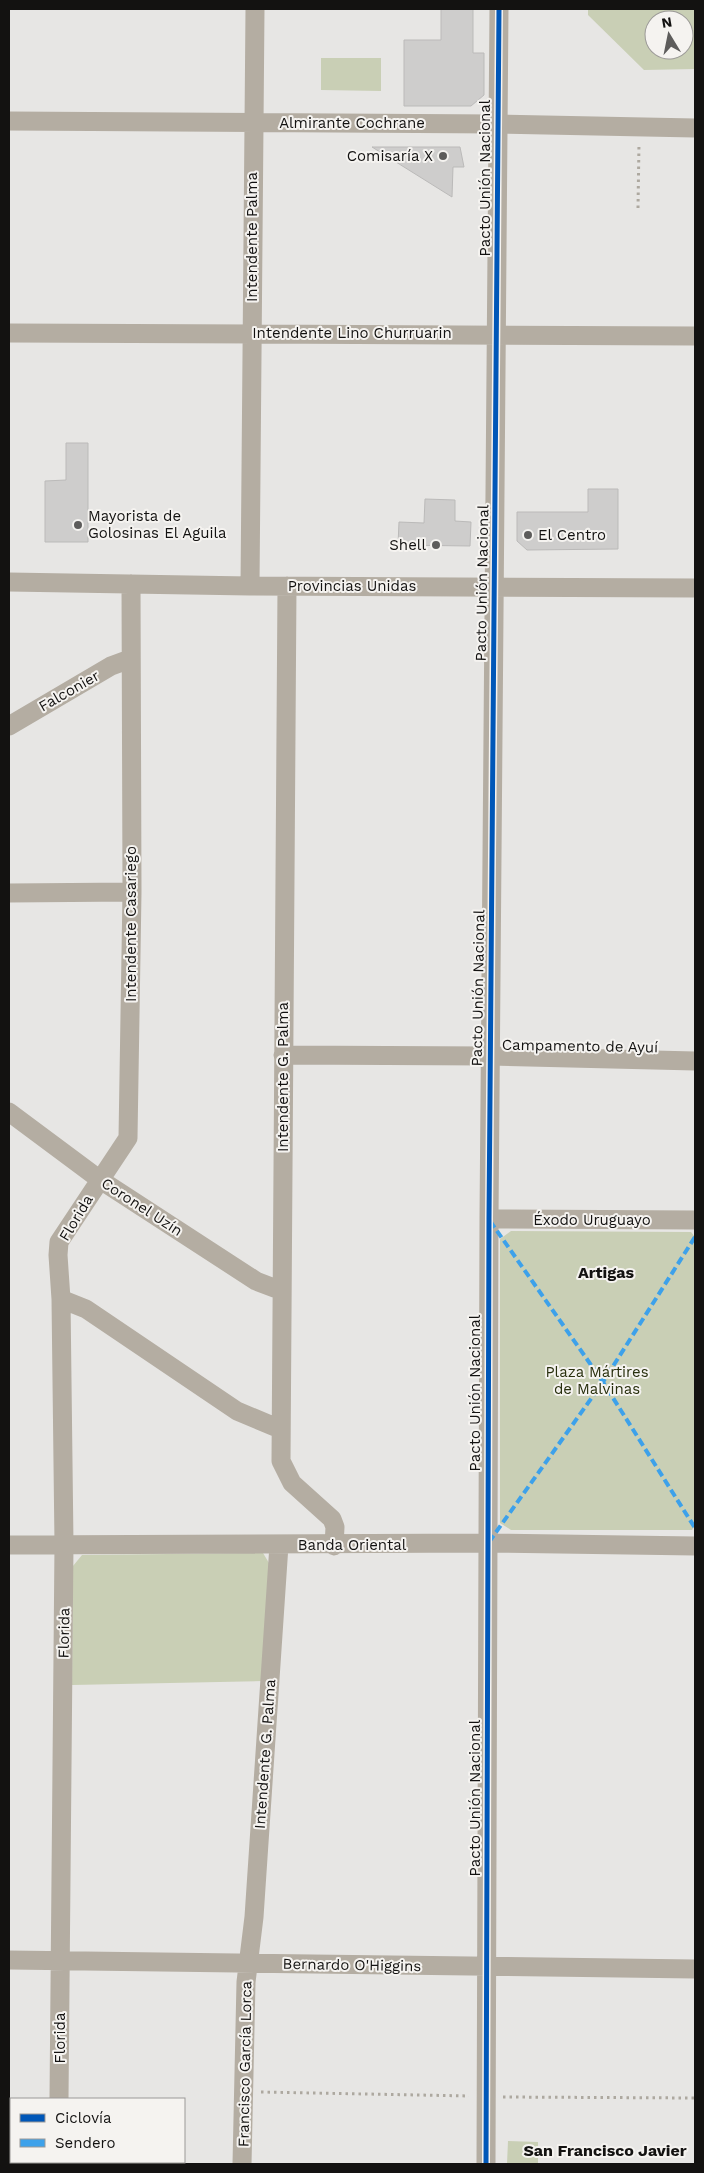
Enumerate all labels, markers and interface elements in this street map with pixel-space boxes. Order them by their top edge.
north arrow [644,10,694,60]
text: N [660,13,673,31]
street label: Pacto Unión Nacional [476,99,494,256]
street label: Almirante Cochrane [279,114,425,132]
place label: Comisaría X [347,147,433,165]
marker: Comisaría X [437,150,449,162]
street label: Intendente Palma [243,171,261,302]
street label: Intendente Lino Churruarin [252,324,452,342]
street label: Pacto Unión Nacional [472,504,492,662]
place label: Mayorista de Golosinas El Aguila [88,507,227,542]
marker: Mayorista de Golosinas El Aguila [72,519,84,531]
place label: El Centro [538,526,606,544]
marker: El Centro [522,529,534,541]
place label: Shell [389,536,426,554]
marker: Shell [430,539,442,551]
street label: Provincias Unidas [288,577,416,595]
street label: Falconier [36,666,102,716]
street label: Intendente Casariego [122,846,140,1002]
street label: Pacto Unión Nacional [468,909,488,1067]
street label: Intendente G. Palma [274,1001,292,1152]
street label: Campamento de Ayuí [502,1036,658,1056]
street label: Coronel Uzín [98,1174,186,1240]
street label: Florida [55,1191,97,1244]
street label: Éxodo Uruguayo [533,1211,651,1229]
district label: Artigas [578,1263,634,1282]
street label: Pacto Unión Nacional [466,1314,484,1471]
park label: Plaza Mártires de Malvinas [545,1363,649,1398]
street label: Banda Oriental [298,1536,407,1554]
street label: Florida [55,1607,73,1659]
street label: Intendente G. Palma [251,1678,279,1829]
street label: Pacto Unión Nacional [466,1719,484,1876]
street label: Bernardo O'Higgins [283,1955,422,1975]
street label: Francisco García Lorca [235,1980,255,2147]
street label: Florida [51,2012,69,2063]
legend [10,2098,185,2163]
text: Ciclovía [55,2109,112,2127]
text: Sendero [55,2134,116,2152]
district label: San Francisco Javier [523,2141,687,2160]

